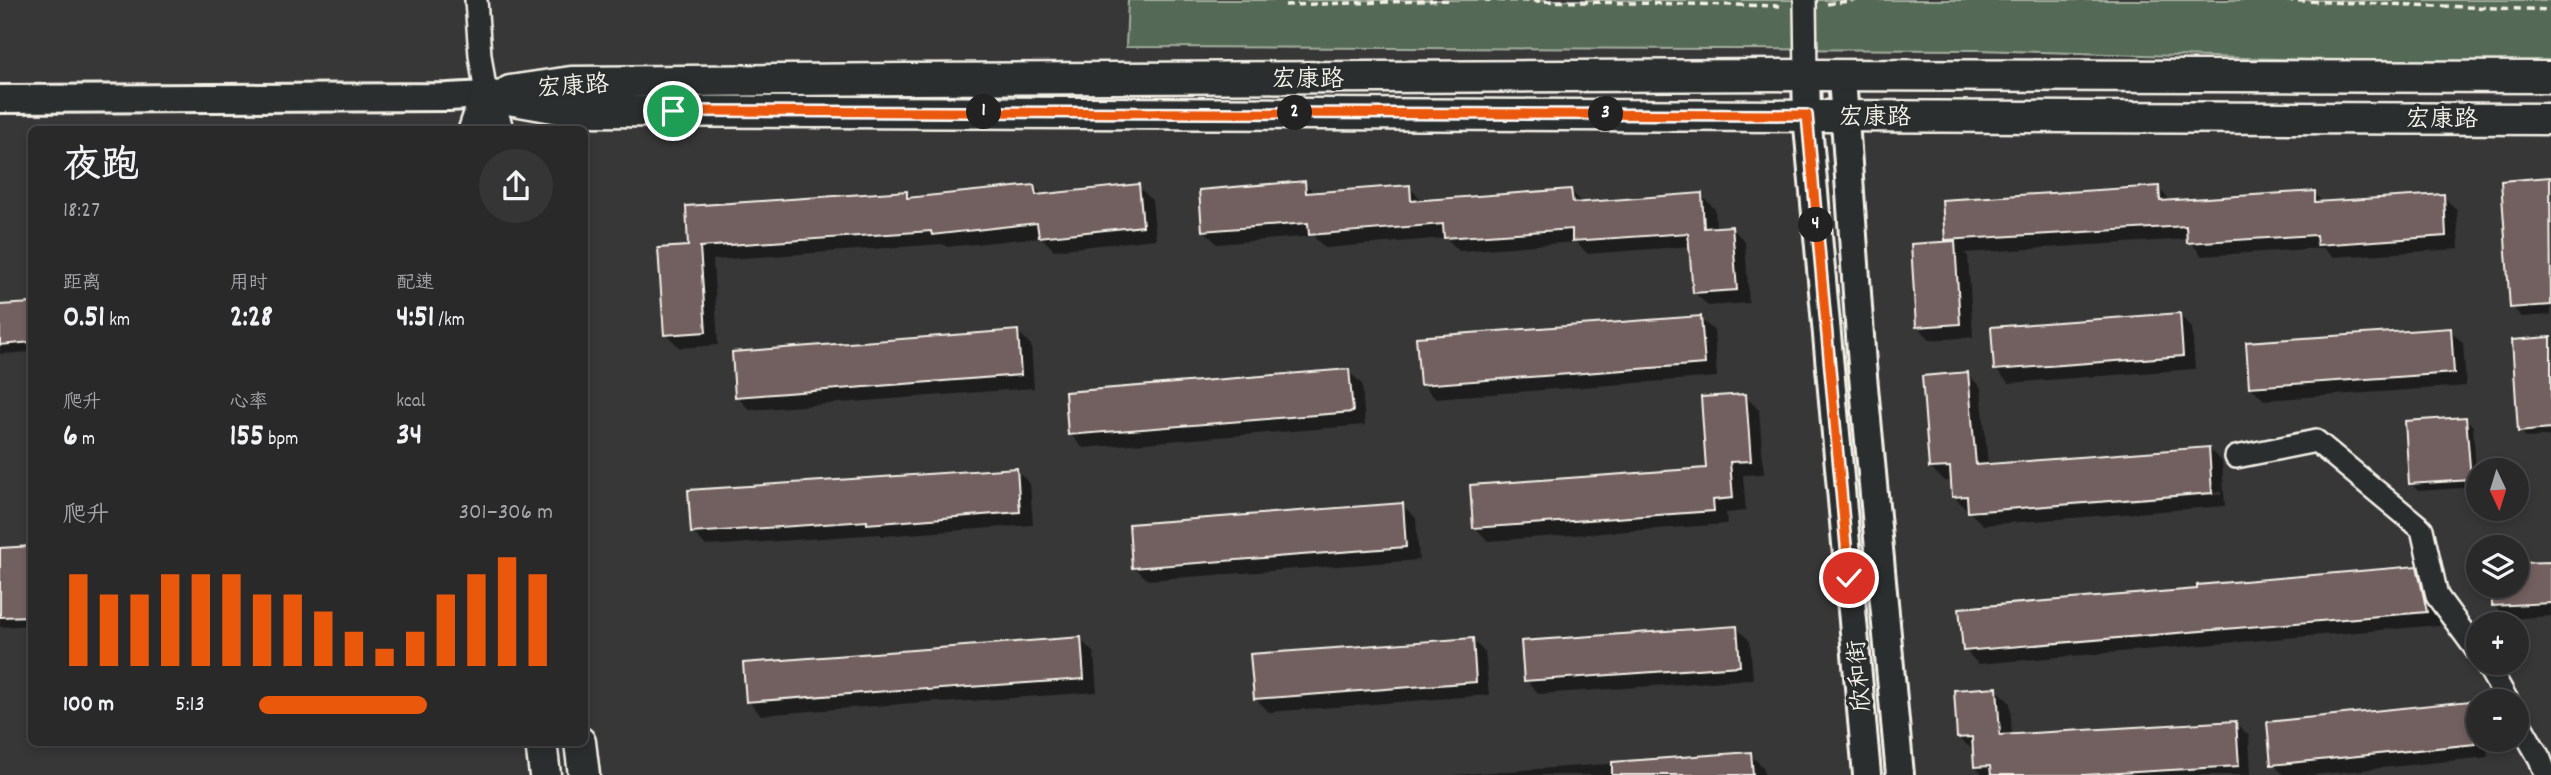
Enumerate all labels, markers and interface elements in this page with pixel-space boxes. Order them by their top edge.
street label: 宏康路 [1272,64,1344,98]
street label: 宏康路 [536,69,610,107]
pin [643,81,703,141]
icon: arrive [654,92,692,130]
pin: 1 [967,94,1002,130]
pin: 2 [1278,96,1312,130]
pin: 3 [1588,96,1624,132]
text: 1 [981,98,986,125]
text: 2 [1290,99,1299,126]
text: 3 [1601,100,1610,127]
street label: 宏康路 [1839,102,1911,136]
street label: 宏康路 [2406,104,2478,138]
text: 夜跑 [63,141,139,196]
button: share [479,149,553,223]
text: 18:27 [63,195,100,228]
pin: 4 [1798,208,1834,243]
text: 4 [1812,211,1819,238]
text: 距离 [63,271,101,298]
text: 用时 [230,271,268,298]
text: 配速 [396,271,434,298]
text: 0.51 [63,298,105,341]
text: 2:28 [230,298,273,341]
text: 4:51 [396,298,434,341]
text: km [105,308,130,335]
text: /km [434,308,465,335]
text: kcal [396,389,425,416]
text: 爬升 [63,390,101,417]
text: 心率 [230,390,268,417]
text: 34 [396,416,422,459]
text: 6 [63,417,78,460]
text: 155 [230,417,264,460]
text: m [78,427,95,454]
text: bpm [264,427,298,454]
north arrow [2466,458,2529,522]
map controls [2466,458,2529,752]
text: 301–306 m [459,497,553,530]
text: 爬升 [63,500,109,533]
button: layers [2466,535,2529,598]
pin [1819,548,1879,608]
icon: check [1830,559,1868,597]
button: + [2466,612,2529,675]
street label: 欣和街 [1841,638,1881,713]
text: 100 m [63,689,114,722]
text: 5:13 [175,689,205,722]
button: − [2466,689,2529,752]

